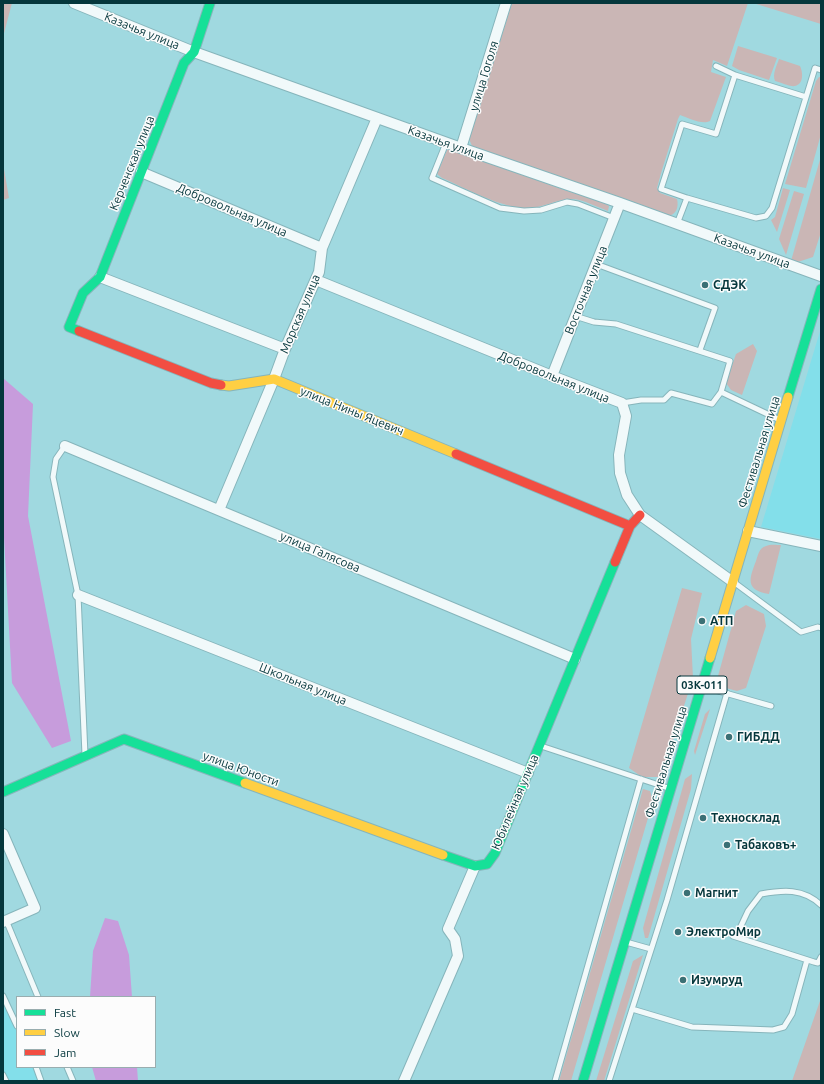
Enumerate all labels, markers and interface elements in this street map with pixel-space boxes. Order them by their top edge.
street label: Казачья улица [102,9,182,53]
street label: улица Гоголя [466,39,502,113]
street label: Керченская улица [106,114,158,212]
street label: Казачья улица [406,123,486,163]
street label: Добровольная улица [175,180,289,240]
street label: Казачья улица [712,231,792,271]
street label: Восточная улица [562,244,610,336]
street label: Морская улица [277,272,323,356]
place label: СДЭК [713,278,746,292]
marker: СДЭК [700,280,710,290]
street label: Добровольная улица [496,348,612,406]
street label: улица Нины Яцевич [298,384,406,438]
street label: Фестивальная улица [735,394,783,510]
street label: улица Галясова [278,529,362,575]
place label: АТП [710,614,733,628]
marker: АТП [697,616,707,626]
street label: Школьная улица [257,660,349,708]
road number: 03К-011 [677,676,727,694]
street label: Фестивальная улица [642,704,690,820]
place label: ГИБДД [737,730,780,744]
marker: ГИБДД [724,732,734,742]
street label: улица Юности [201,749,281,789]
street label: Юбилейная улица [488,752,542,852]
place label: Техносклад [711,811,780,825]
marker: Техносклад [698,813,708,823]
place label: Табаковъ+ [735,838,797,852]
marker: Табаковъ+ [722,840,732,850]
place label: Магнит [695,886,738,900]
marker: Магнит [682,888,692,898]
place label: ЭлектроМир [686,925,761,939]
marker: ЭлектроМир [673,927,683,937]
place label: Изумруд [691,973,742,987]
marker: Изумруд [678,975,688,985]
legend [16,996,156,1068]
text: Fast [54,1006,76,1019]
text: Slow [54,1026,80,1039]
text: Jam [54,1046,76,1059]

